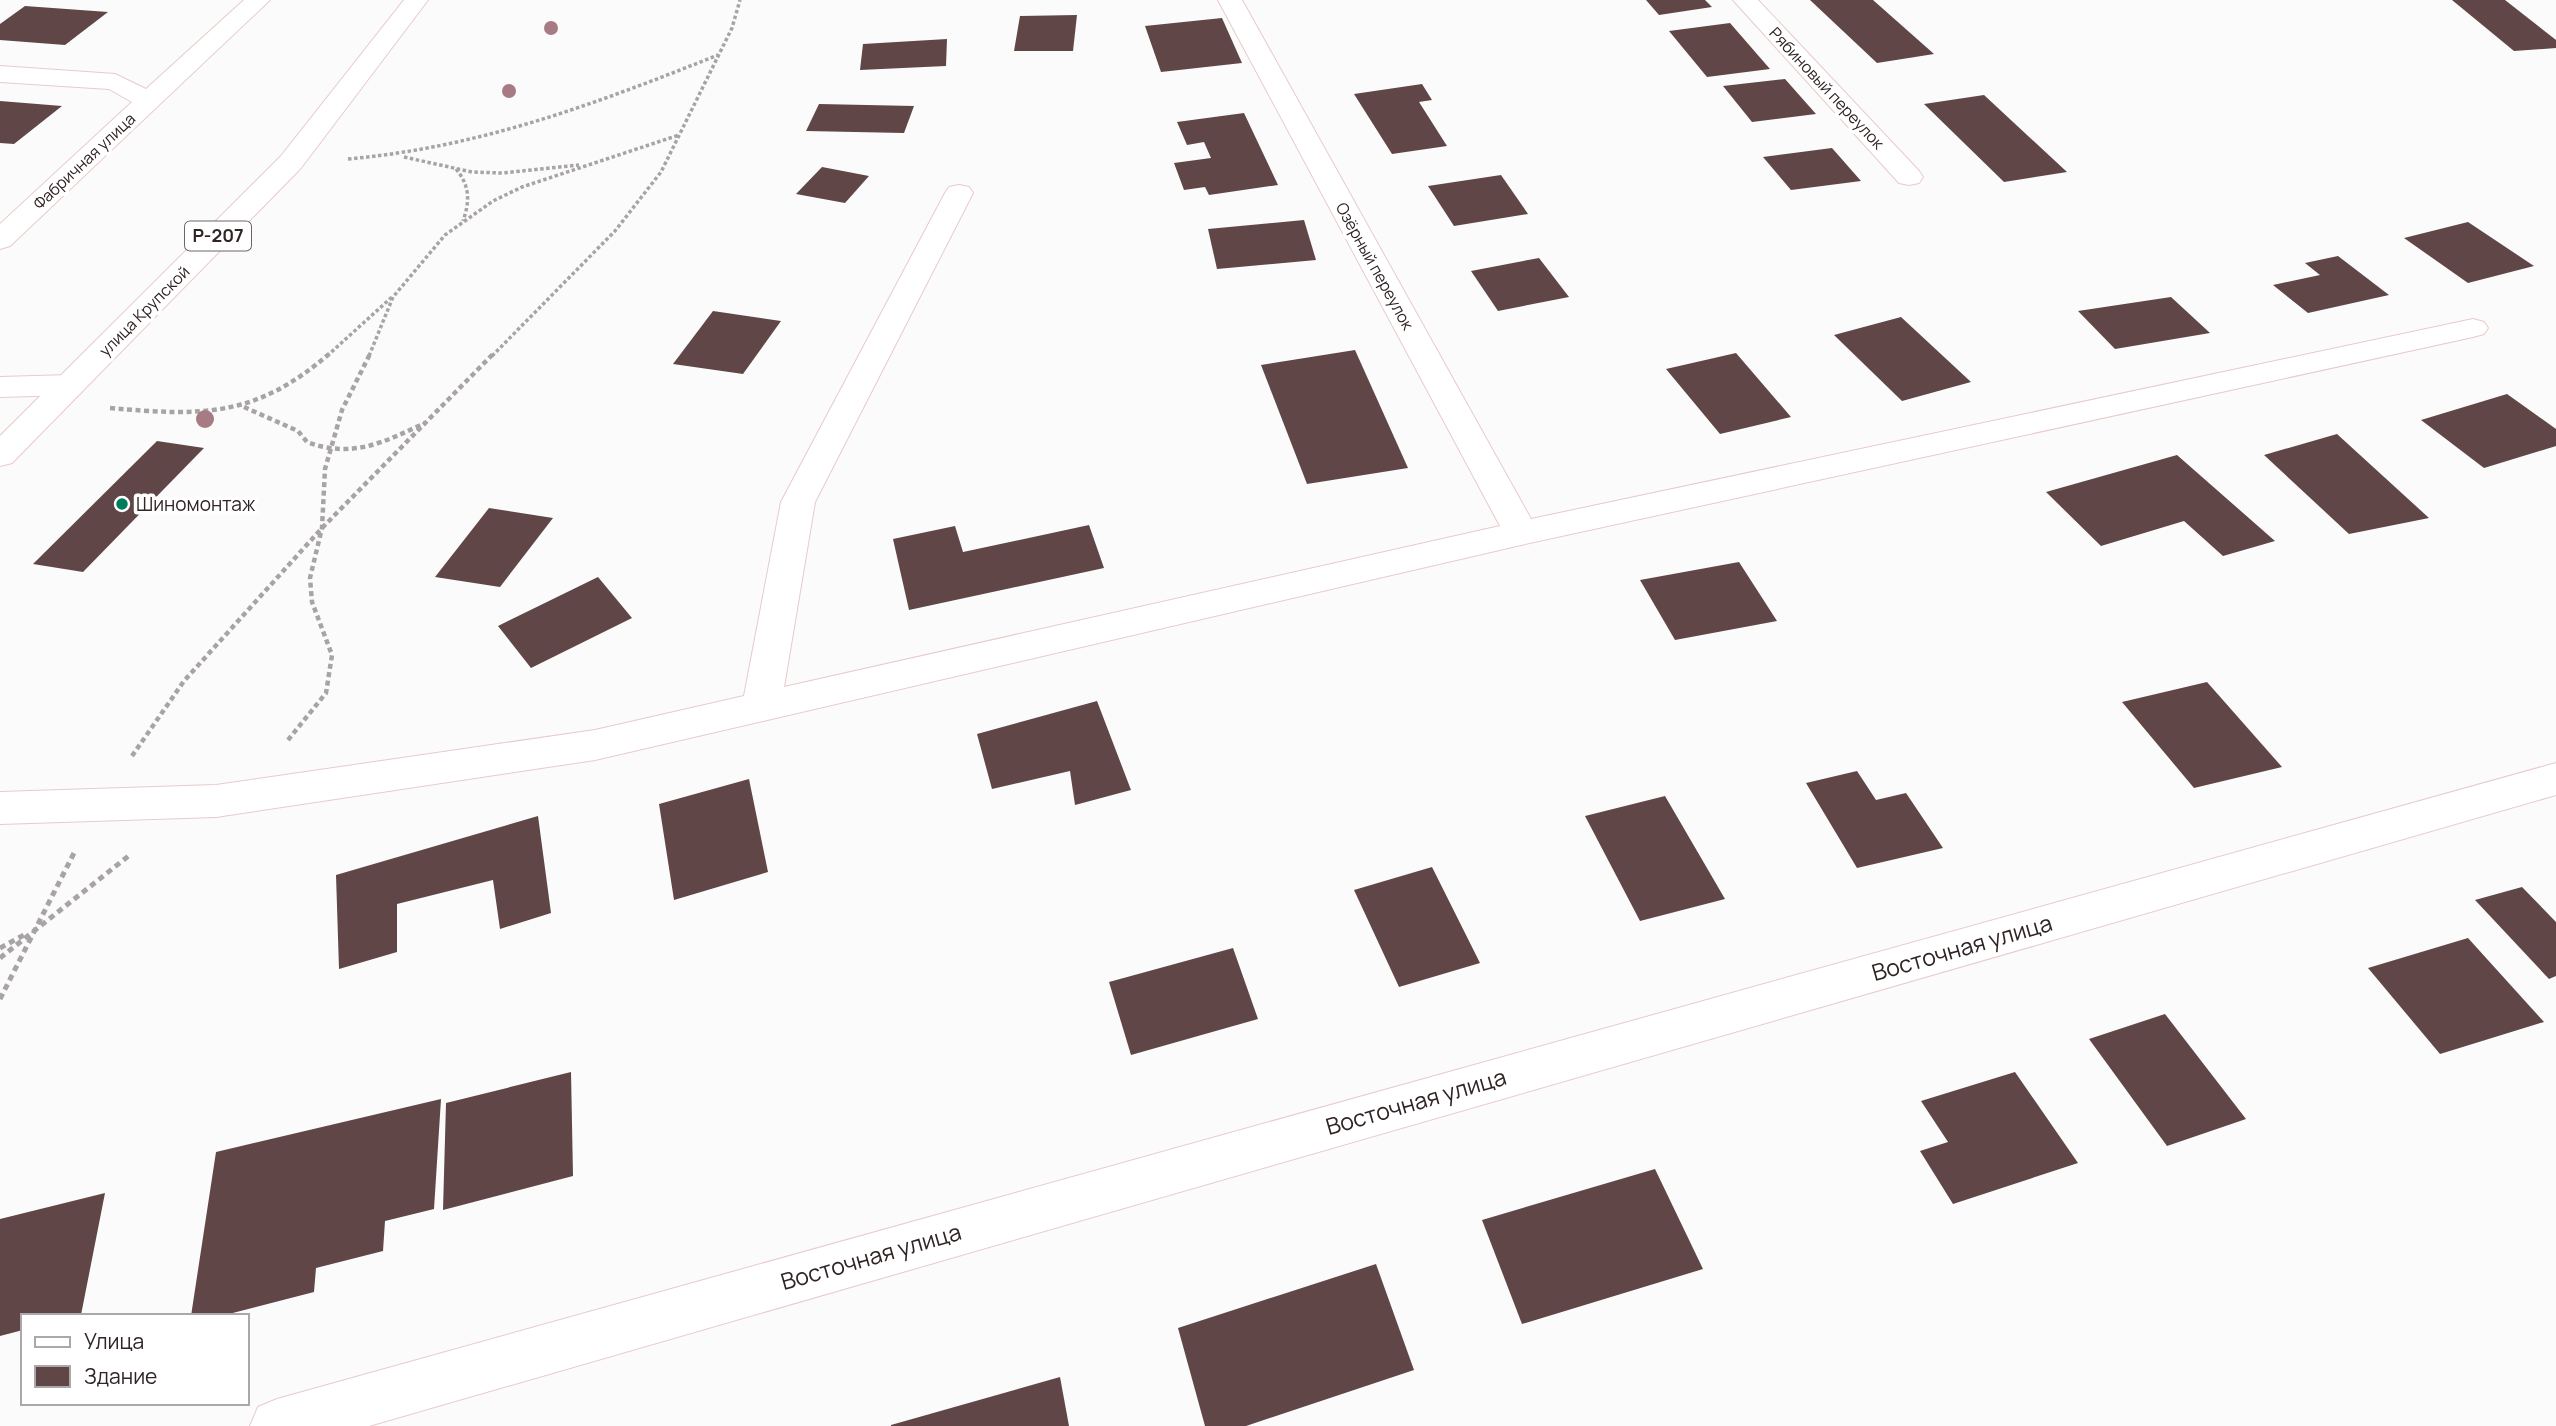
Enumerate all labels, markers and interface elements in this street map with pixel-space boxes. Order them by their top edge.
street label: Рябиновый переулок [1765,22,1890,155]
street label: Фабричная улица [28,108,140,214]
street label: Озёрный переулок [1331,198,1420,335]
road number: Р-207 [185,222,251,250]
street label: улица Крупской [94,261,194,361]
place label: Шиномонтаж [136,491,256,517]
marker: Шиномонтаж [114,496,130,512]
street label: Восточная улица [1868,906,2056,988]
street label: Восточная улица [1322,1060,1510,1142]
street label: Восточная улица [777,1215,965,1297]
legend [21,1314,248,1405]
text: Улица [84,1327,144,1355]
text: Здание [84,1362,157,1390]

